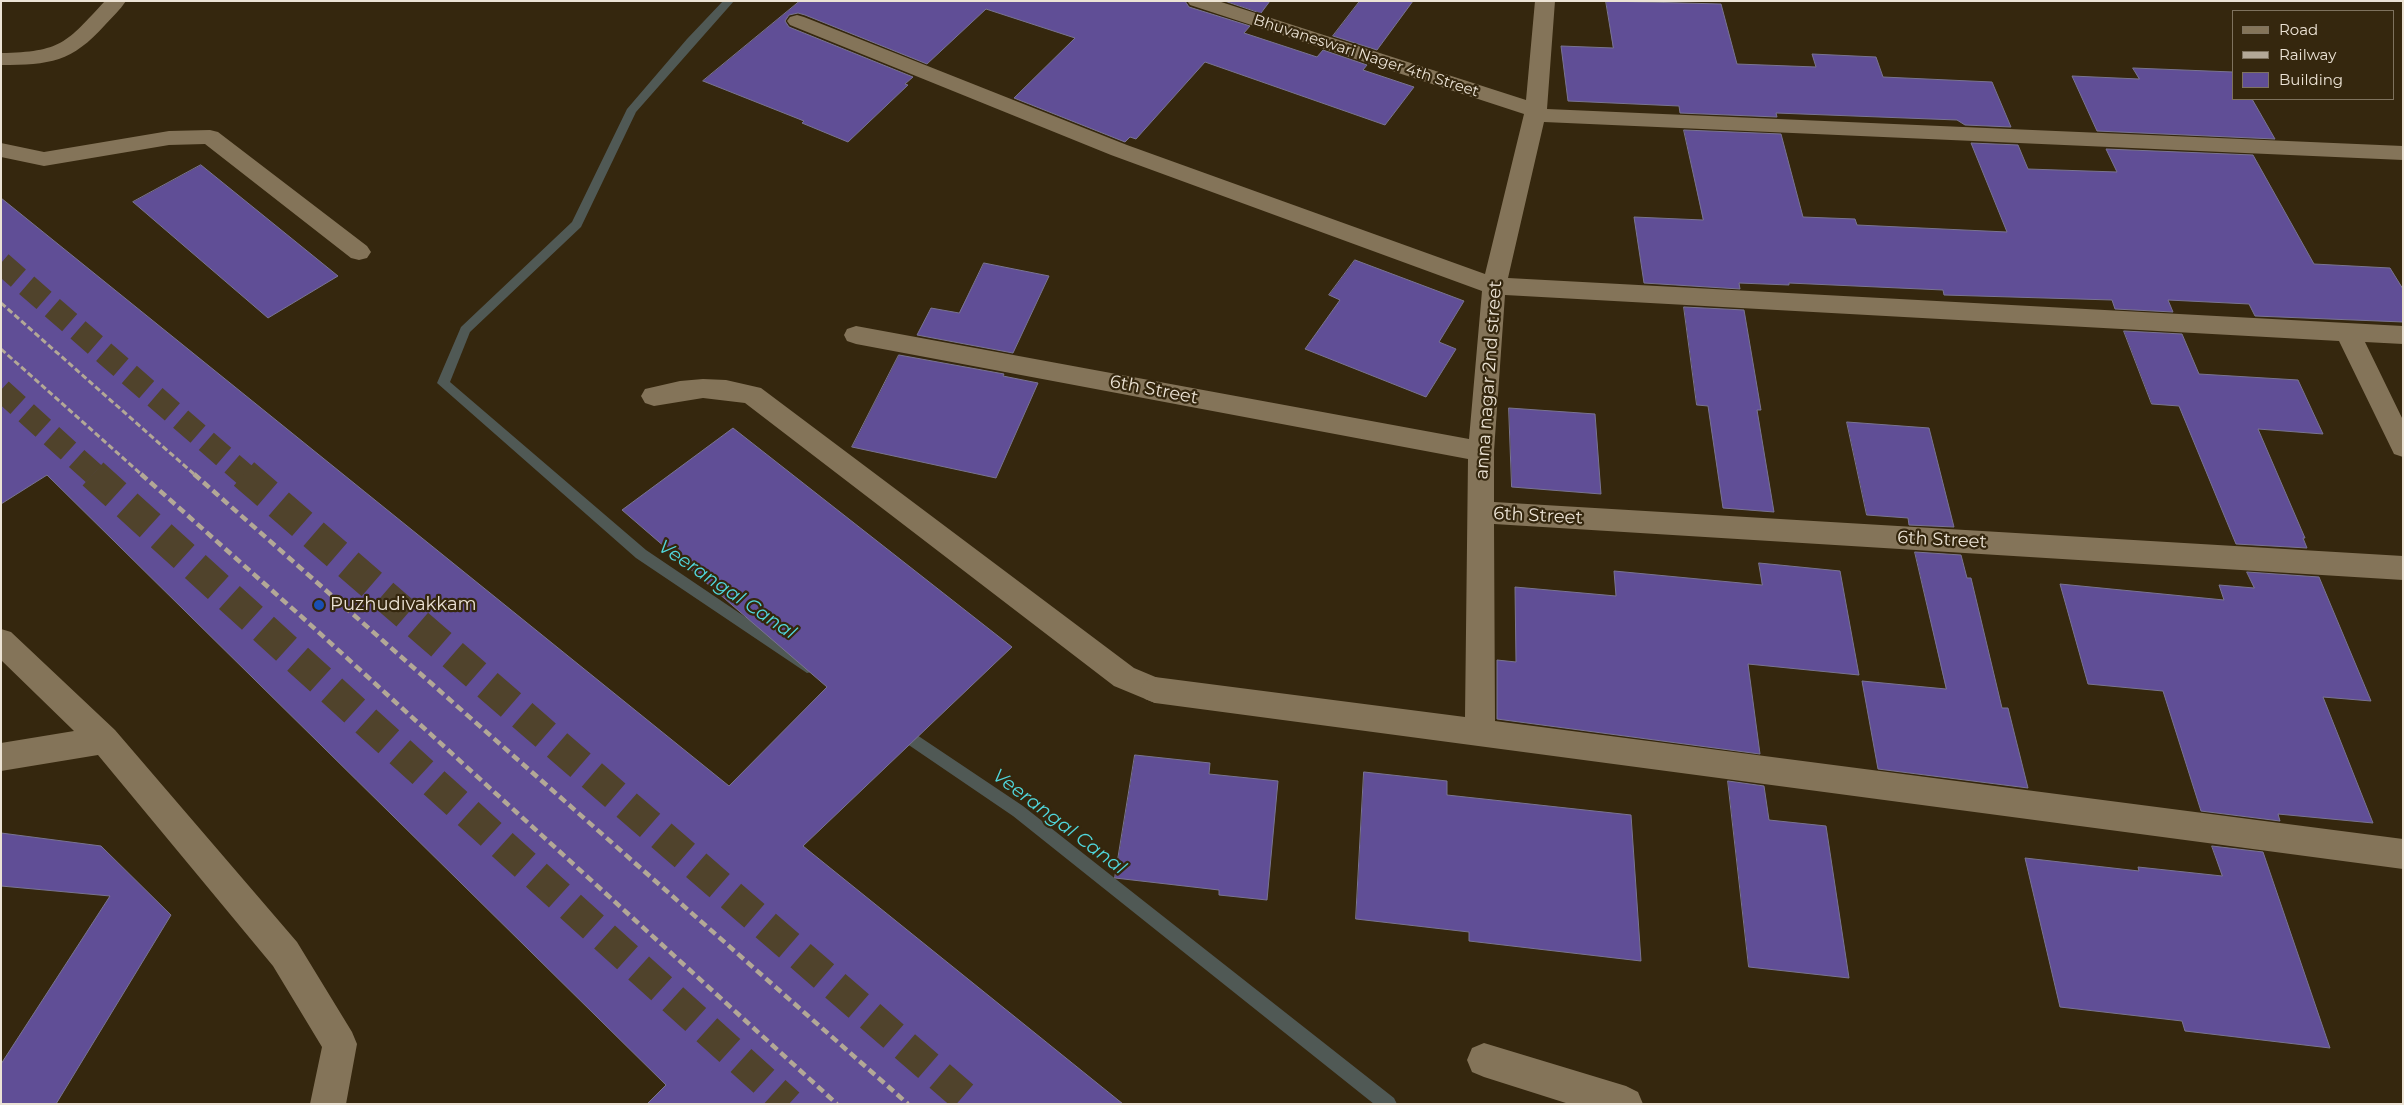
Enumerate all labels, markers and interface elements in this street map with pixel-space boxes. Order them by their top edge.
legend [2232,10,2394,100]
street label: Bhuvaneswari Nager 4th Street [1251,11,1481,101]
text: Road [2279,20,2318,39]
text: Railway [2279,45,2336,64]
text: Building [2279,70,2343,89]
street label: anna nagar 2nd street [1471,280,1507,480]
street label: 6th Street [1108,371,1200,409]
street label: 6th Street [1493,503,1583,529]
street label: 6th Street [1897,527,1987,553]
water label: Veerangal Canal [654,535,800,645]
place label: Puzhudivakkam [330,594,477,616]
marker: Puzhudivakkam [312,598,326,612]
water label: Veerangal Canal [988,764,1130,880]

